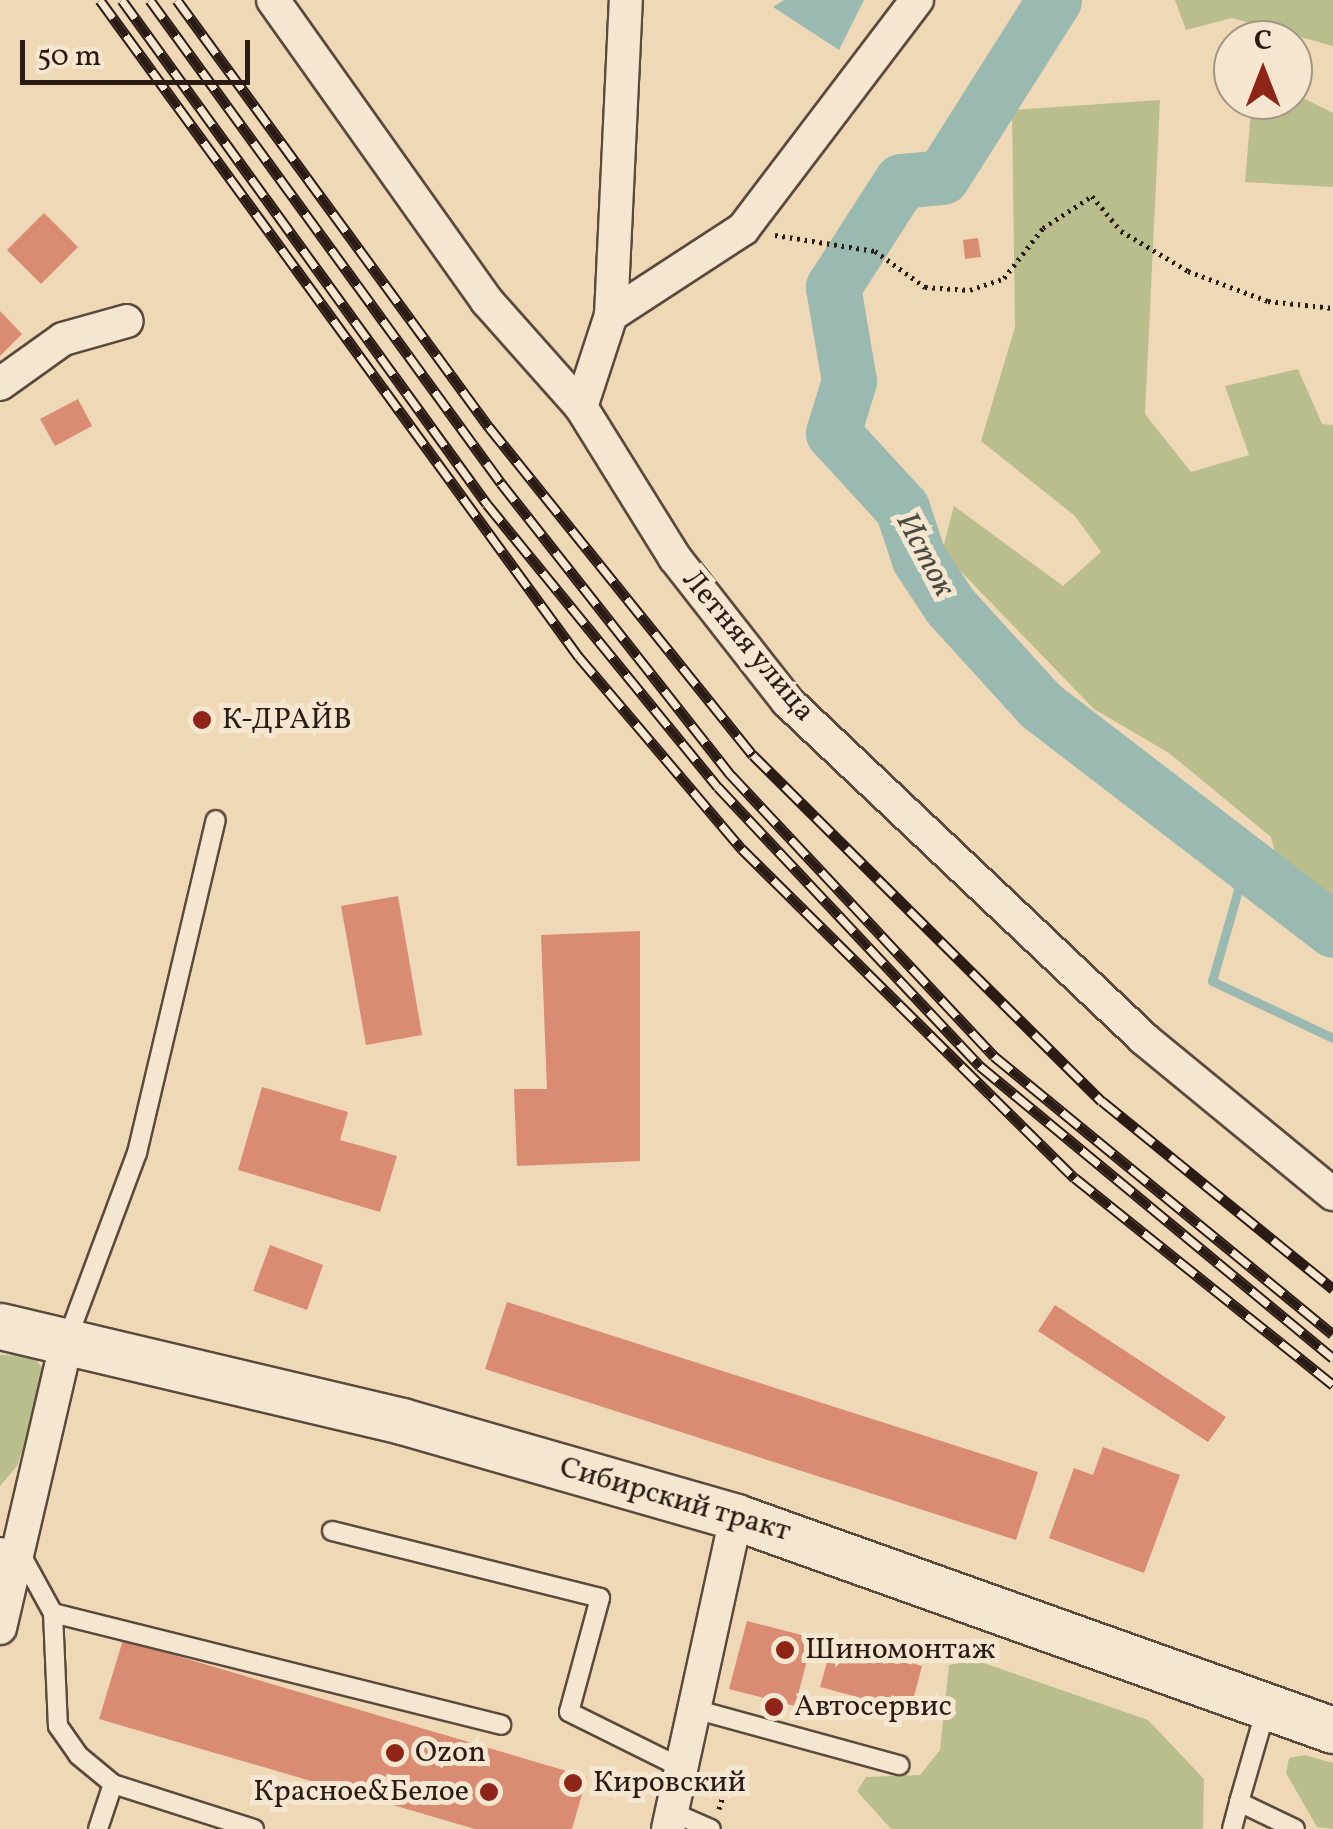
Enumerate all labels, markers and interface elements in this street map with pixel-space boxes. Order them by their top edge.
scale bar [25,20,255,82]
north arrow [1213,20,1313,120]
text: С [1254,22,1272,61]
text: 50 m [37,36,101,78]
water label: Исток [886,506,962,604]
street label: Летняя улица [674,562,822,730]
place label: К-ДРАЙВ [222,702,352,738]
marker: К-ДРАЙВ [191,709,213,731]
street label: Сибирский тракт [555,1450,795,1550]
place label: Шиномонтаж [805,1632,995,1668]
marker: Шиномонтаж [774,1639,796,1661]
place label: Автосервис [794,1689,952,1725]
marker: Автосервис [763,1696,785,1718]
place label: Ozon [415,1735,486,1771]
marker: Ozon [384,1742,406,1764]
place label: Кировский [593,1765,746,1801]
marker: Кировский [562,1772,584,1794]
place label: Красное&Белое [253,1774,469,1810]
marker: Красное&Белое [478,1781,500,1803]

